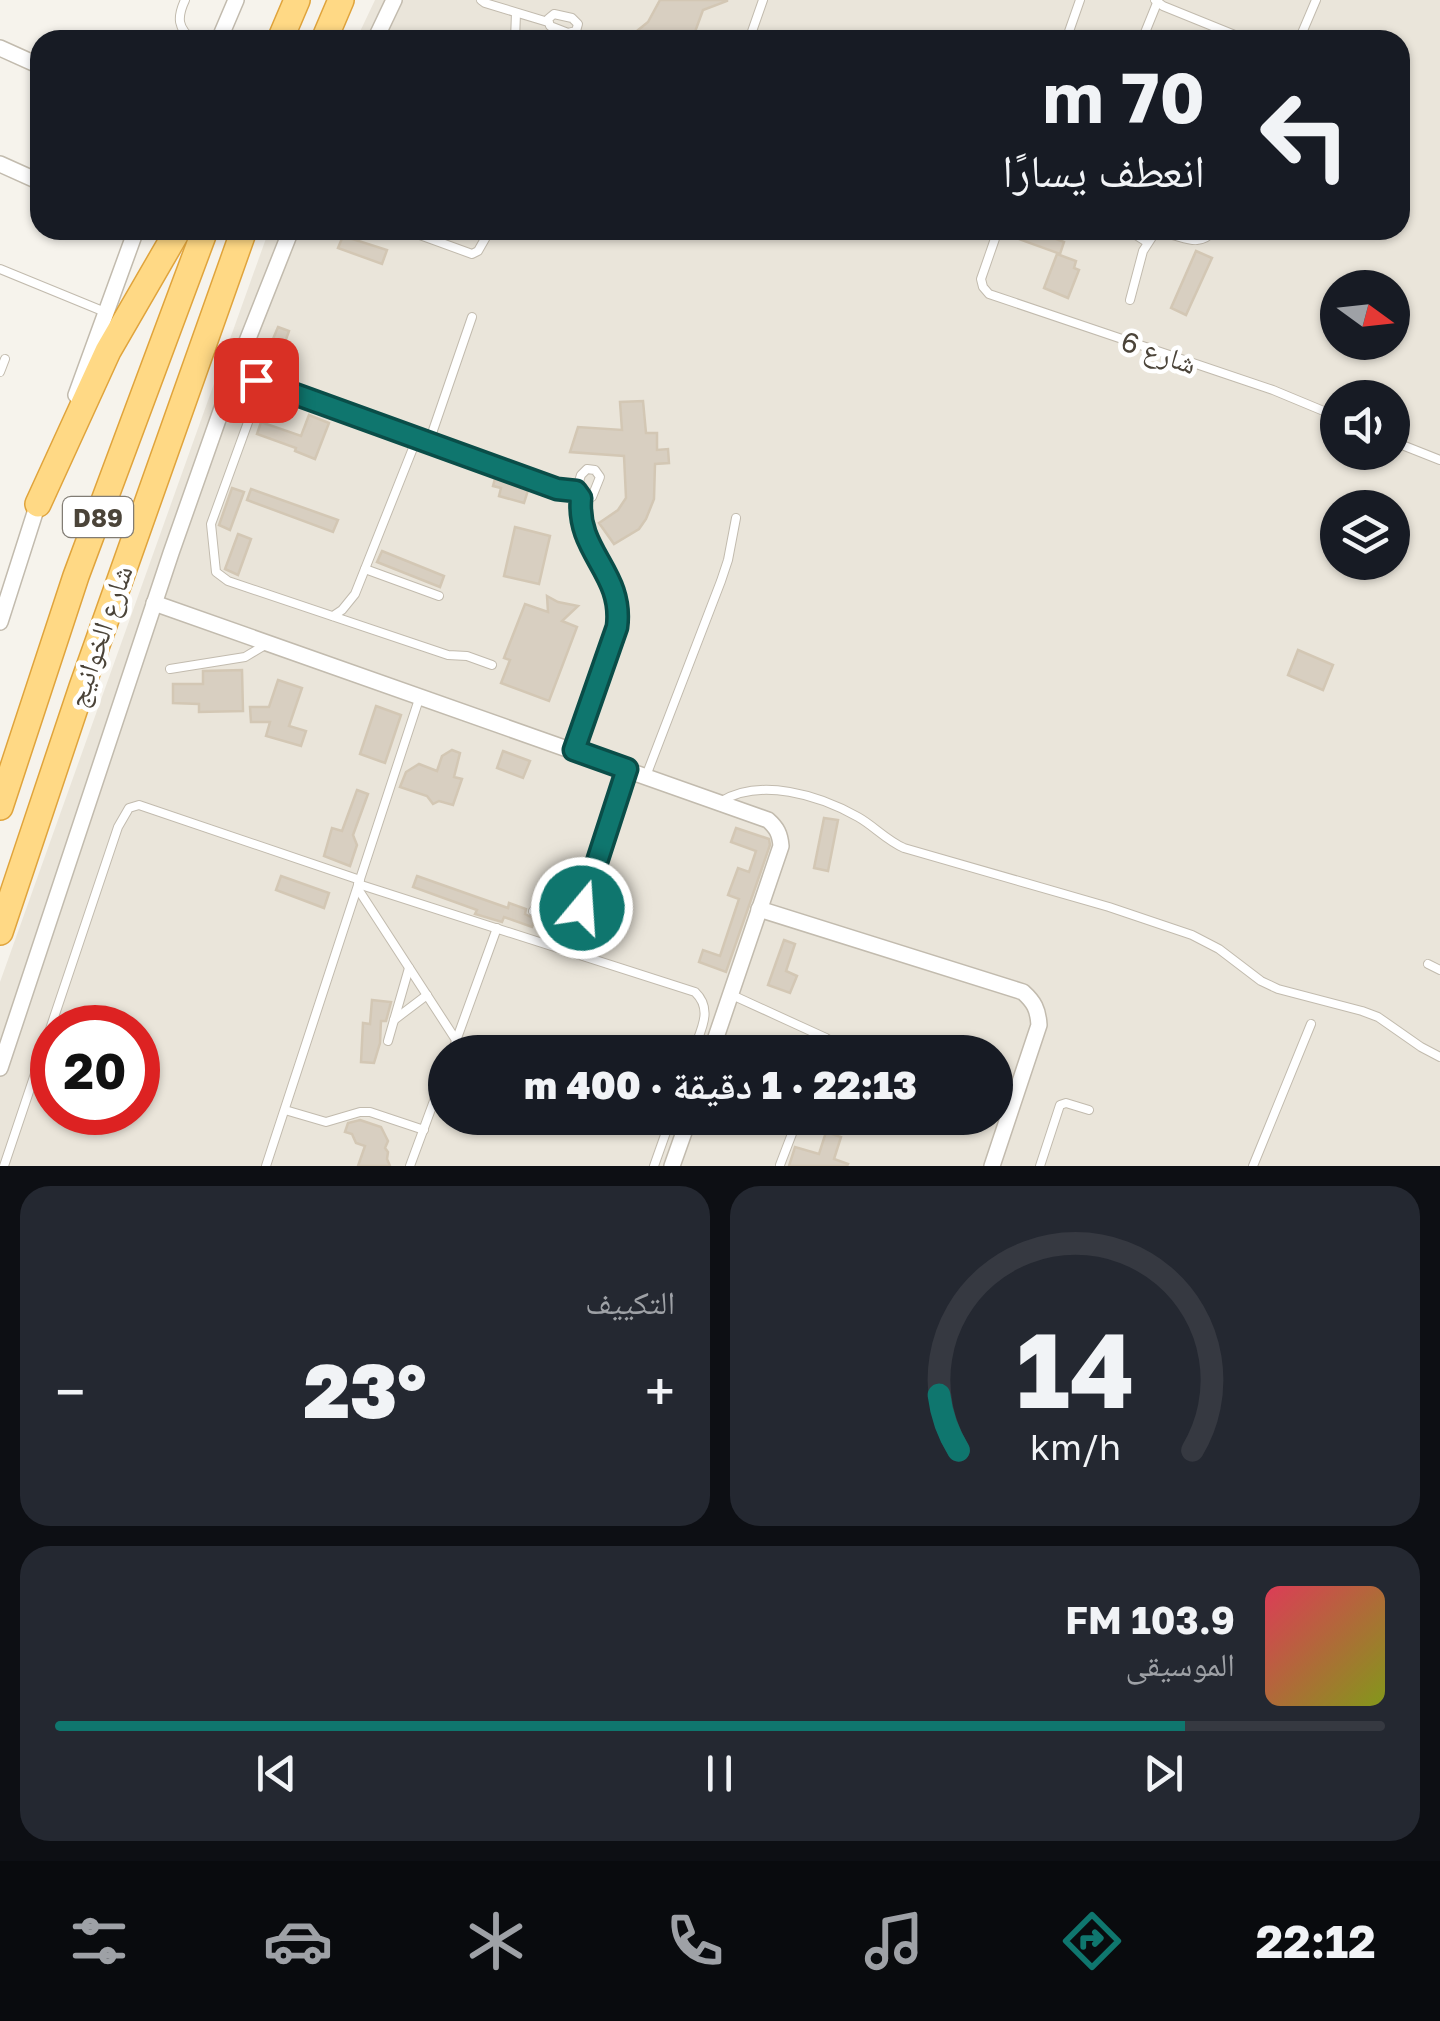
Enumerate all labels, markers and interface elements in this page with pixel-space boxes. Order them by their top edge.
text: 70 m [1043,54,1205,138]
icon: left [1240,70,1370,200]
text: انعطف يسارًا [1002,143,1205,197]
north arrow [1320,270,1410,360]
map controls [1320,270,1410,580]
street label: شارع 6 [1116,324,1201,382]
pin [214,338,299,423]
icon: arrive [229,353,284,408]
button: sound [1320,380,1410,470]
button: layers [1320,490,1410,580]
road number: D89 [63,497,133,537]
street label: شارع الخوانيج [59,561,141,712]
position arrow [530,856,634,960]
speed limit sign: 20 [30,1005,160,1135]
text: 22:13 · 1 دقيقة · 400 m [524,1062,917,1107]
text: التكييف [585,1283,675,1321]
text: 14 [1016,1306,1134,1431]
text: 23° [303,1344,427,1435]
text: − [55,1358,85,1424]
text: + [645,1358,675,1424]
text: km/h [1030,1425,1120,1468]
text: 103.9 FM [1065,1597,1235,1642]
text: الموسيقى [1125,1645,1235,1683]
icon: previous [249,1746,304,1801]
icon: pause [692,1746,747,1801]
icon: next [1136,1746,1191,1801]
icon: filters [64,1906,134,1976]
icon: car [263,1906,333,1976]
icon: climate [461,1906,531,1976]
icon: phone [660,1906,730,1976]
icon: music [859,1906,929,1976]
icon: directions [1057,1906,1127,1976]
text: 22:12 [1256,1914,1376,1968]

